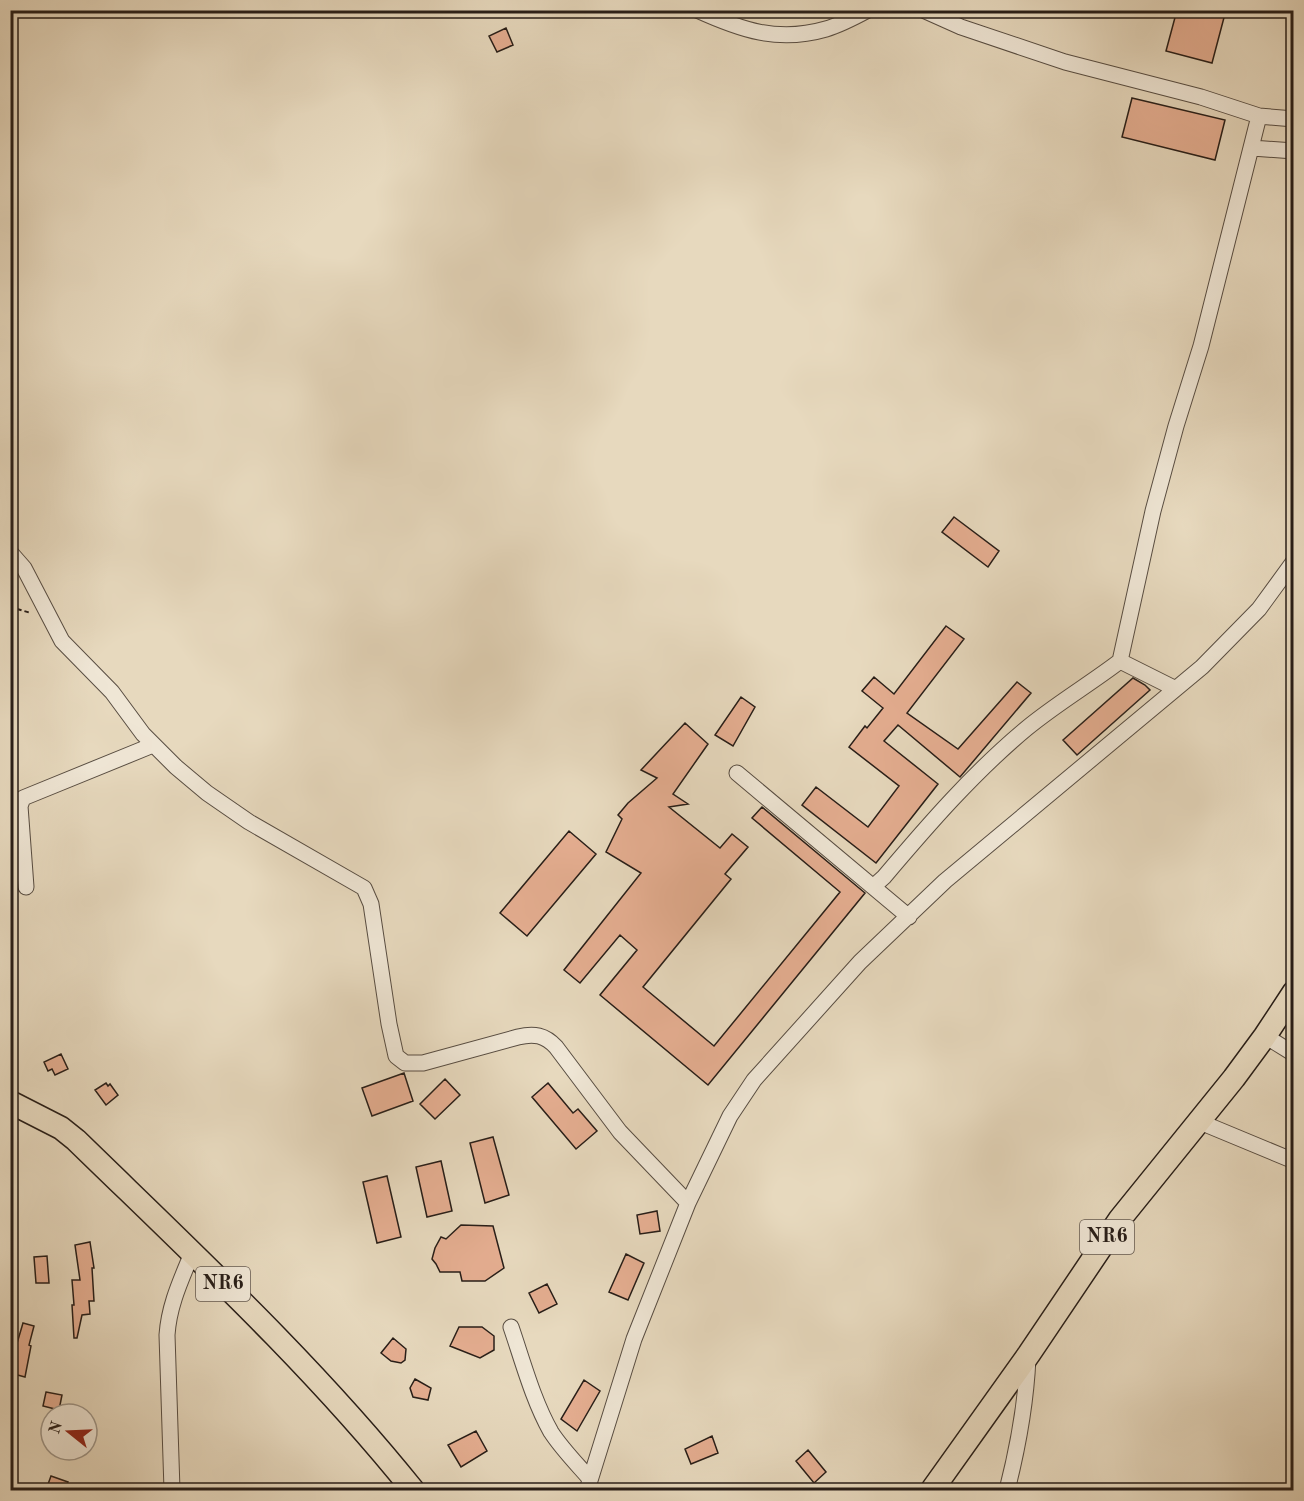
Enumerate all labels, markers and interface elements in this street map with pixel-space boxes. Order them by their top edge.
road number: NR6 [1080,1220,1134,1254]
road number: NR6 [196,1267,250,1301]
north arrow [39,1402,99,1462]
text: N [47,1419,66,1436]

